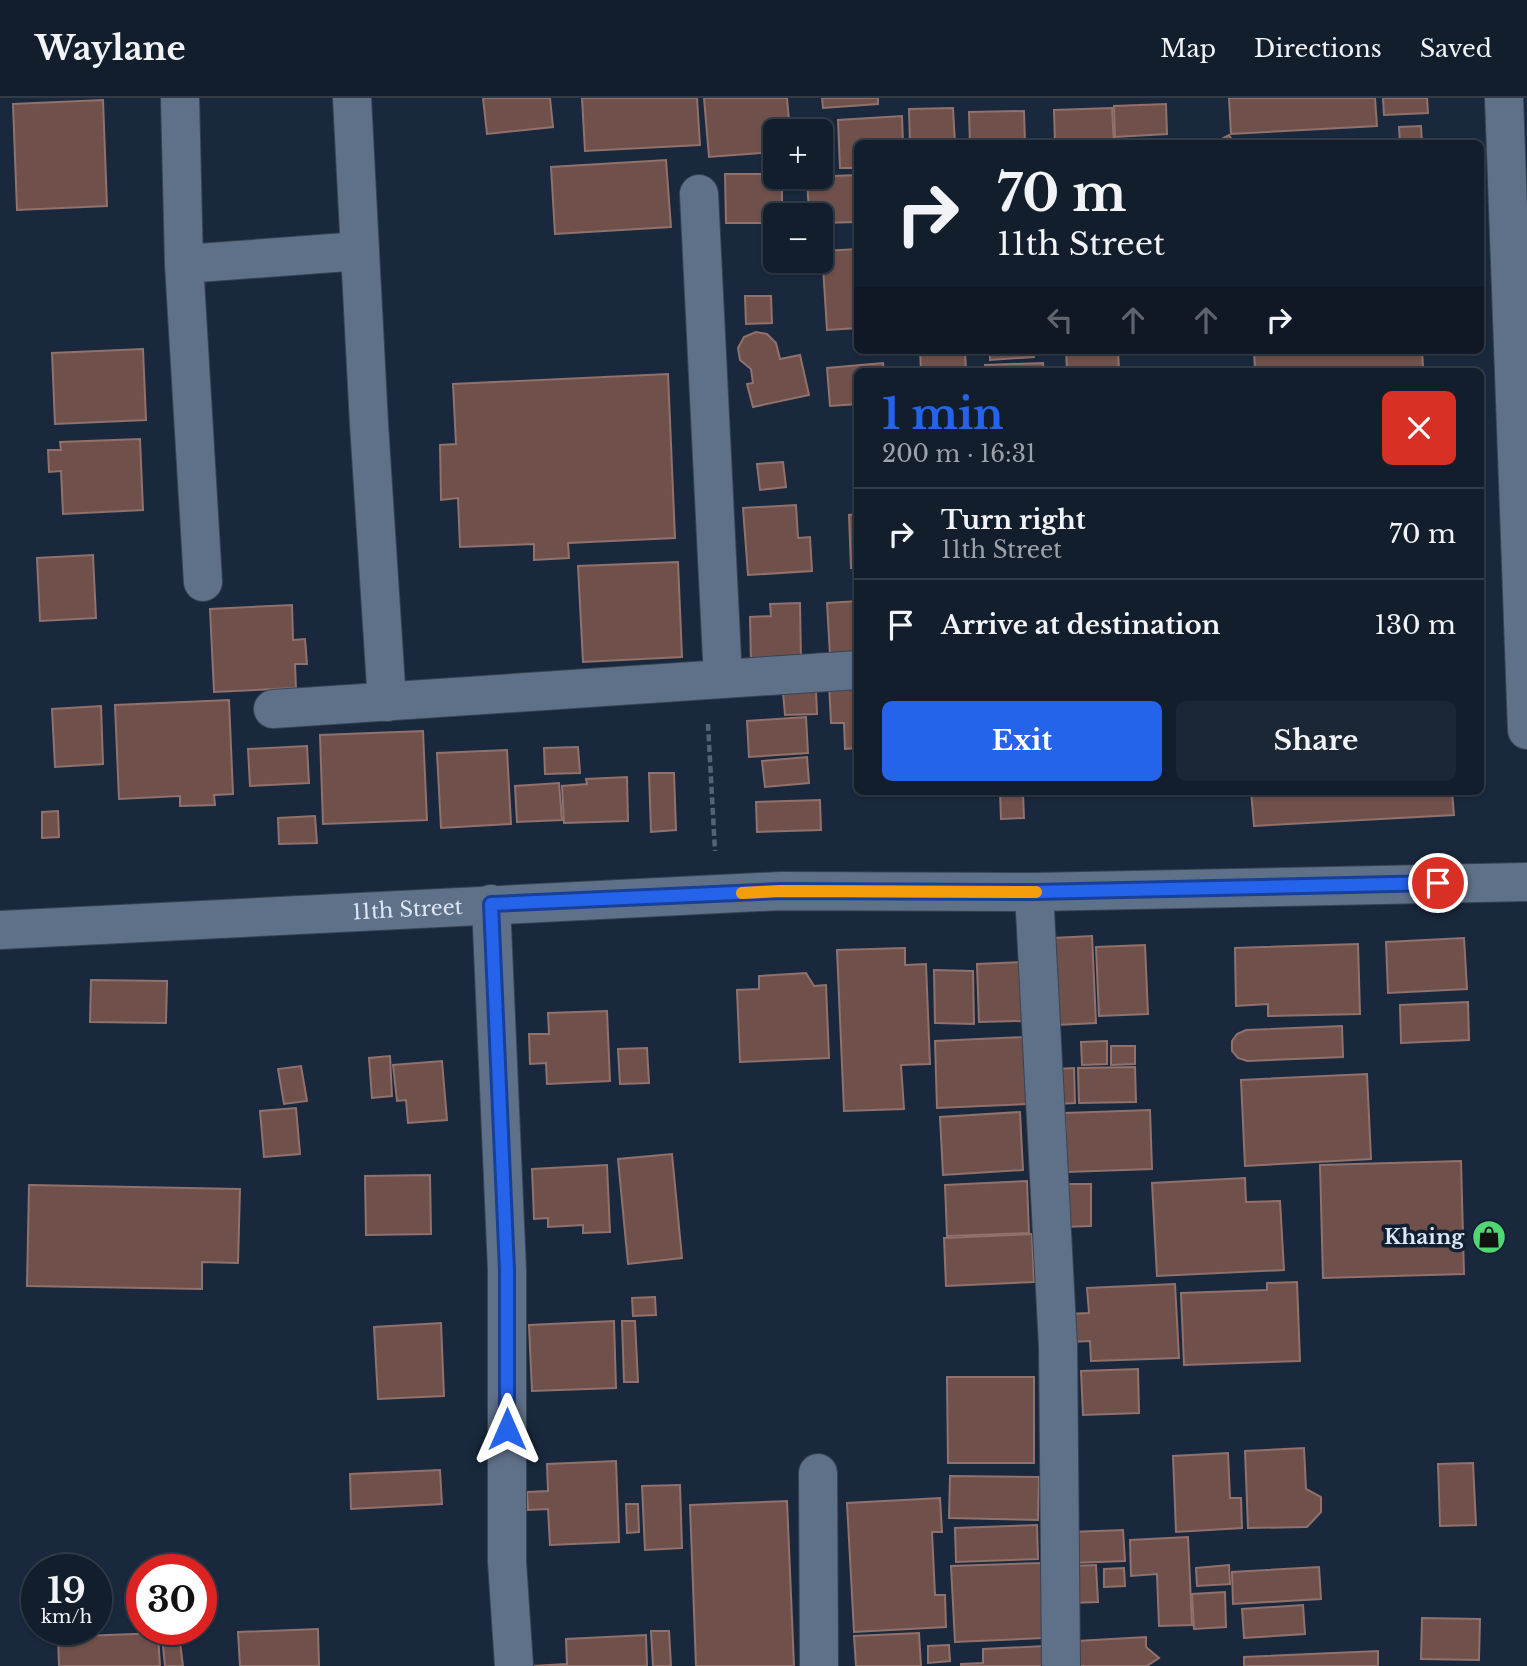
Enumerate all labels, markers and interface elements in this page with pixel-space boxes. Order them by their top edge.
text: Waylane [35,28,186,69]
text: Map [1160,34,1216,63]
text: Directions [1254,34,1382,63]
text: Saved [1420,34,1492,63]
map controls [763,119,833,273]
button: + [763,119,833,189]
text: 70 m [997,163,1127,224]
icon: right [882,168,973,259]
button: − [763,203,833,273]
text: 11th Street [997,224,1165,264]
icon: left [1041,301,1079,339]
icon: ahead [1114,301,1152,339]
icon: ahead [1187,301,1225,339]
icon: right [1260,301,1298,339]
text: 1 min [882,388,1004,440]
button: close [1382,391,1456,465]
text: 200 m · 16:31 [882,440,1036,468]
text: Turn right [941,504,1086,536]
icon: right [882,515,920,553]
text: 70 m [1389,518,1456,550]
text: 11th Street [941,536,1062,564]
icon: arrive [882,606,920,644]
text: Arrive at destination [941,609,1221,641]
text: 130 m [1374,609,1456,641]
button: Exit [882,701,1162,781]
button: Share [1176,701,1456,781]
pin [1408,853,1468,913]
icon: arrive [1419,864,1457,902]
street label: 11th Street [352,894,463,925]
shop icon: Khaing [1470,1218,1508,1256]
place label: Khaing [1384,1224,1465,1250]
position arrow [470,1392,544,1466]
speed limit sign: 30 [126,1554,217,1645]
text: 19 [47,1569,86,1612]
text: km/h [41,1606,92,1628]

